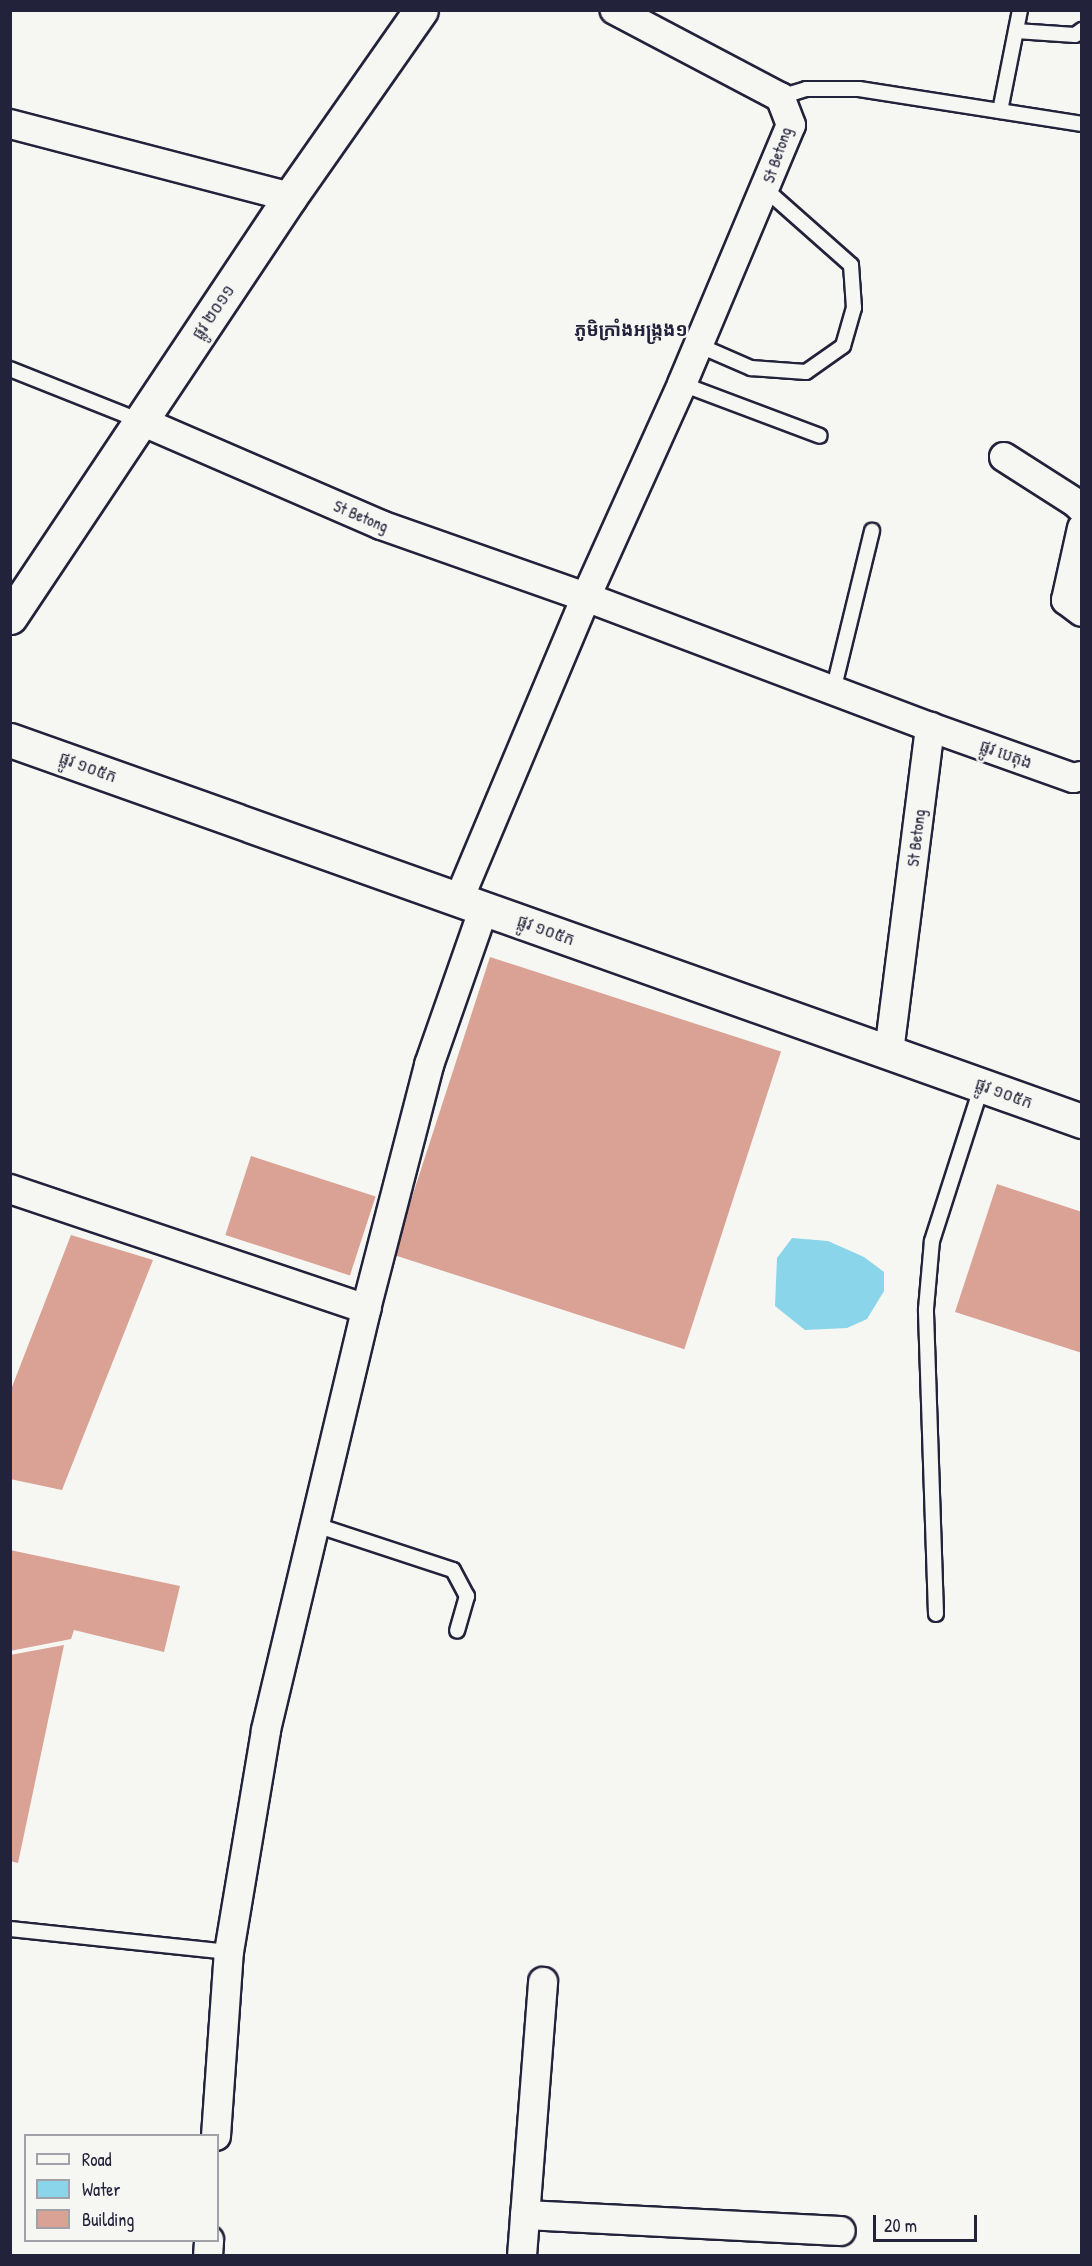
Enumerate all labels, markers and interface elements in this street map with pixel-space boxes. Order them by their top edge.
street label: St Betong [759,125,795,185]
street label: ផ្លូវ ២០១១ [188,281,238,343]
district label: ភូមិក្រាំងអង្រ្កង១ [574,319,688,341]
street label: St Betong [331,496,391,536]
street label: ផ្លូវ បេតុង [977,736,1035,772]
street label: ផ្លូវ ១០៥ក [57,748,119,786]
street label: St Betong [903,808,929,868]
street label: ផ្លូវ ១០៥ក [515,911,577,949]
street label: ផ្លូវ ១០៥ក [973,1074,1035,1112]
legend [24,2134,219,2242]
text: Road [82,2147,112,2172]
text: Water [82,2177,120,2202]
scale bar [876,2203,980,2241]
text: Building [82,2207,134,2232]
text: 20 m [884,2213,917,2238]

